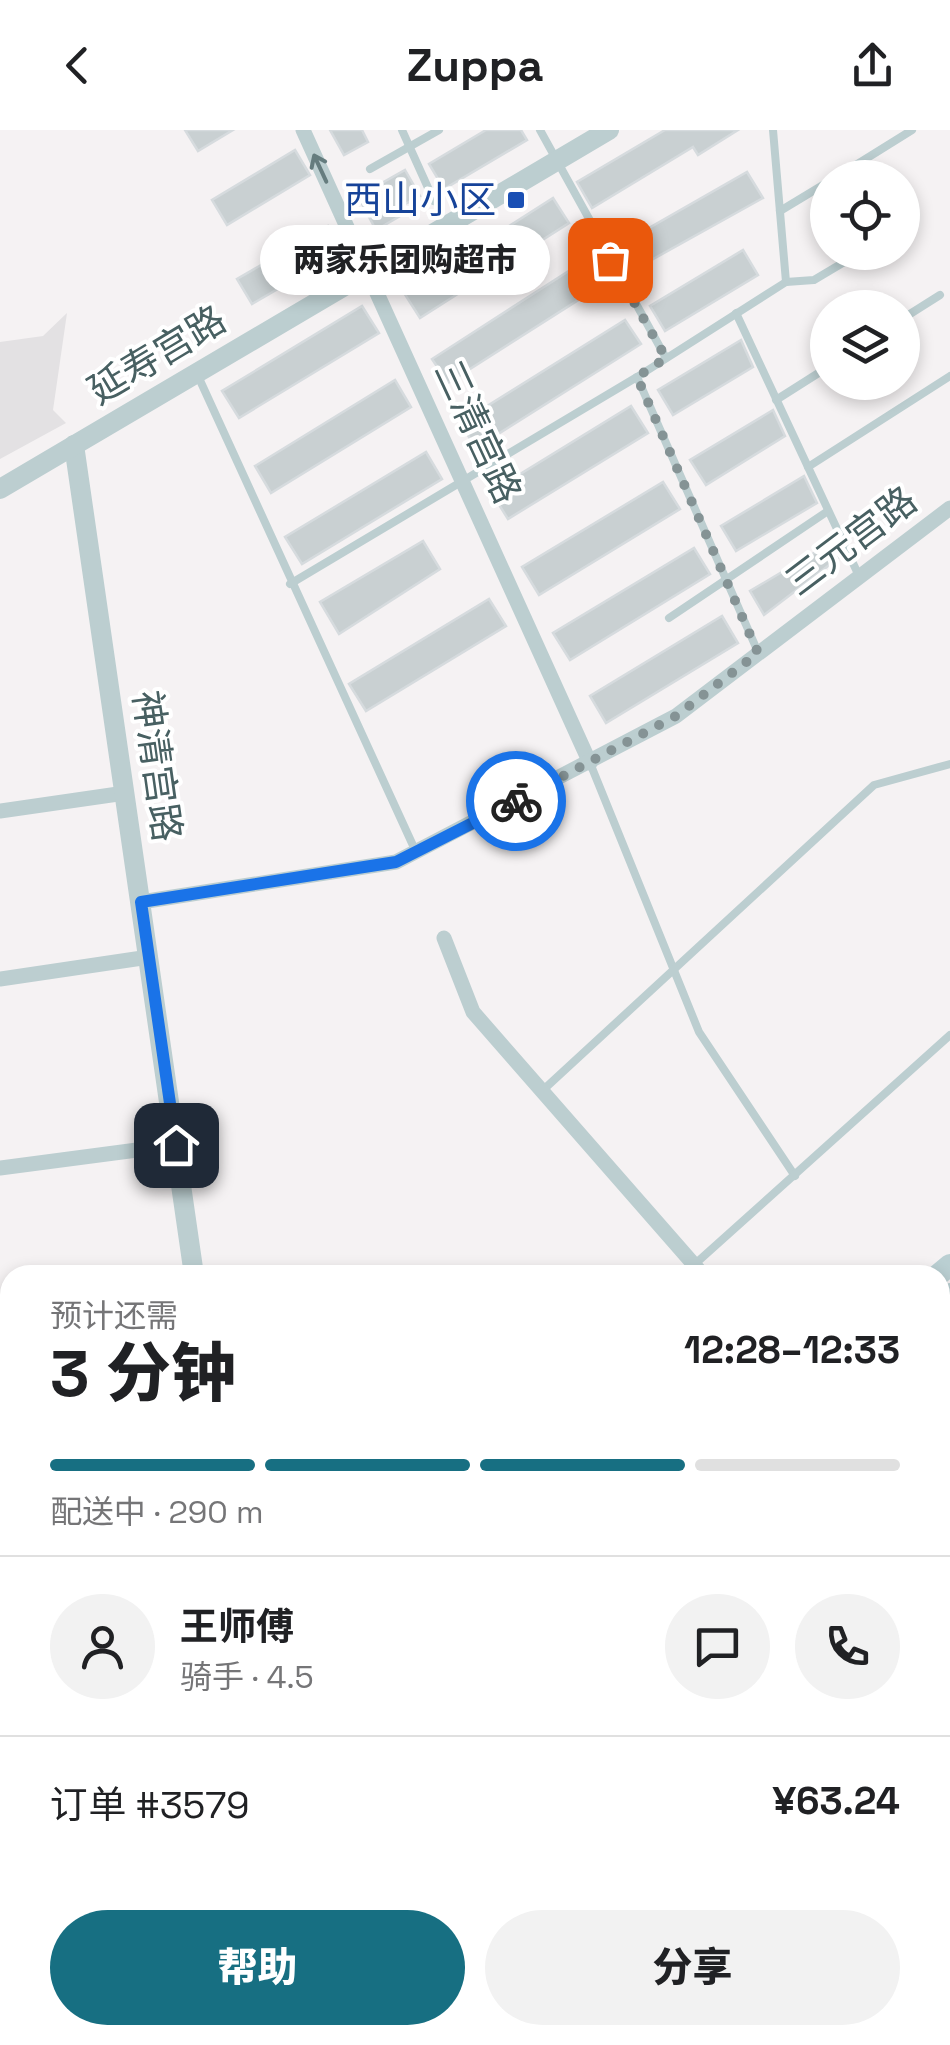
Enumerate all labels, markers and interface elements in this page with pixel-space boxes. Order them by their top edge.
text: Zuppa [407,37,543,94]
icon: back [50,38,105,93]
icon: share [845,38,900,93]
one-way arrow [310,154,329,184]
map controls [810,160,920,400]
button: locate [810,160,920,270]
place label: 西山小区 [344,176,496,224]
marker: 西山小区 [505,189,527,211]
pin [568,218,653,303]
callout: 两家乐团购超市 [260,225,550,295]
icon: bag [583,233,638,288]
text: 两家乐团购超市 [293,240,517,280]
button: layers [810,290,920,400]
street label: 延寿宫路 [79,295,235,415]
street label: 三清宫路 [424,353,532,511]
street label: 三元宫路 [776,476,926,606]
street label: 神清宫路 [123,687,191,845]
courier [466,751,566,851]
icon: bike [489,774,544,829]
pin [134,1103,219,1188]
icon: home [149,1118,204,1173]
text: 预计还需 [50,1296,178,1336]
text: 12:28–12:33 [684,1326,900,1374]
text: 3 分钟 [50,1332,236,1415]
text: 配送中 · 290 m [50,1492,264,1532]
button: person [50,1594,155,1699]
button: chat [665,1594,770,1699]
button: phone [795,1594,900,1699]
text: 王师傅 [180,1603,294,1651]
text: 骑手 · 4.5 [180,1657,314,1697]
text: ¥63.24 [772,1777,900,1825]
text: 订单 #3579 [50,1781,250,1829]
button: 帮助 [50,1910,465,2025]
button: 分享 [485,1910,900,2025]

